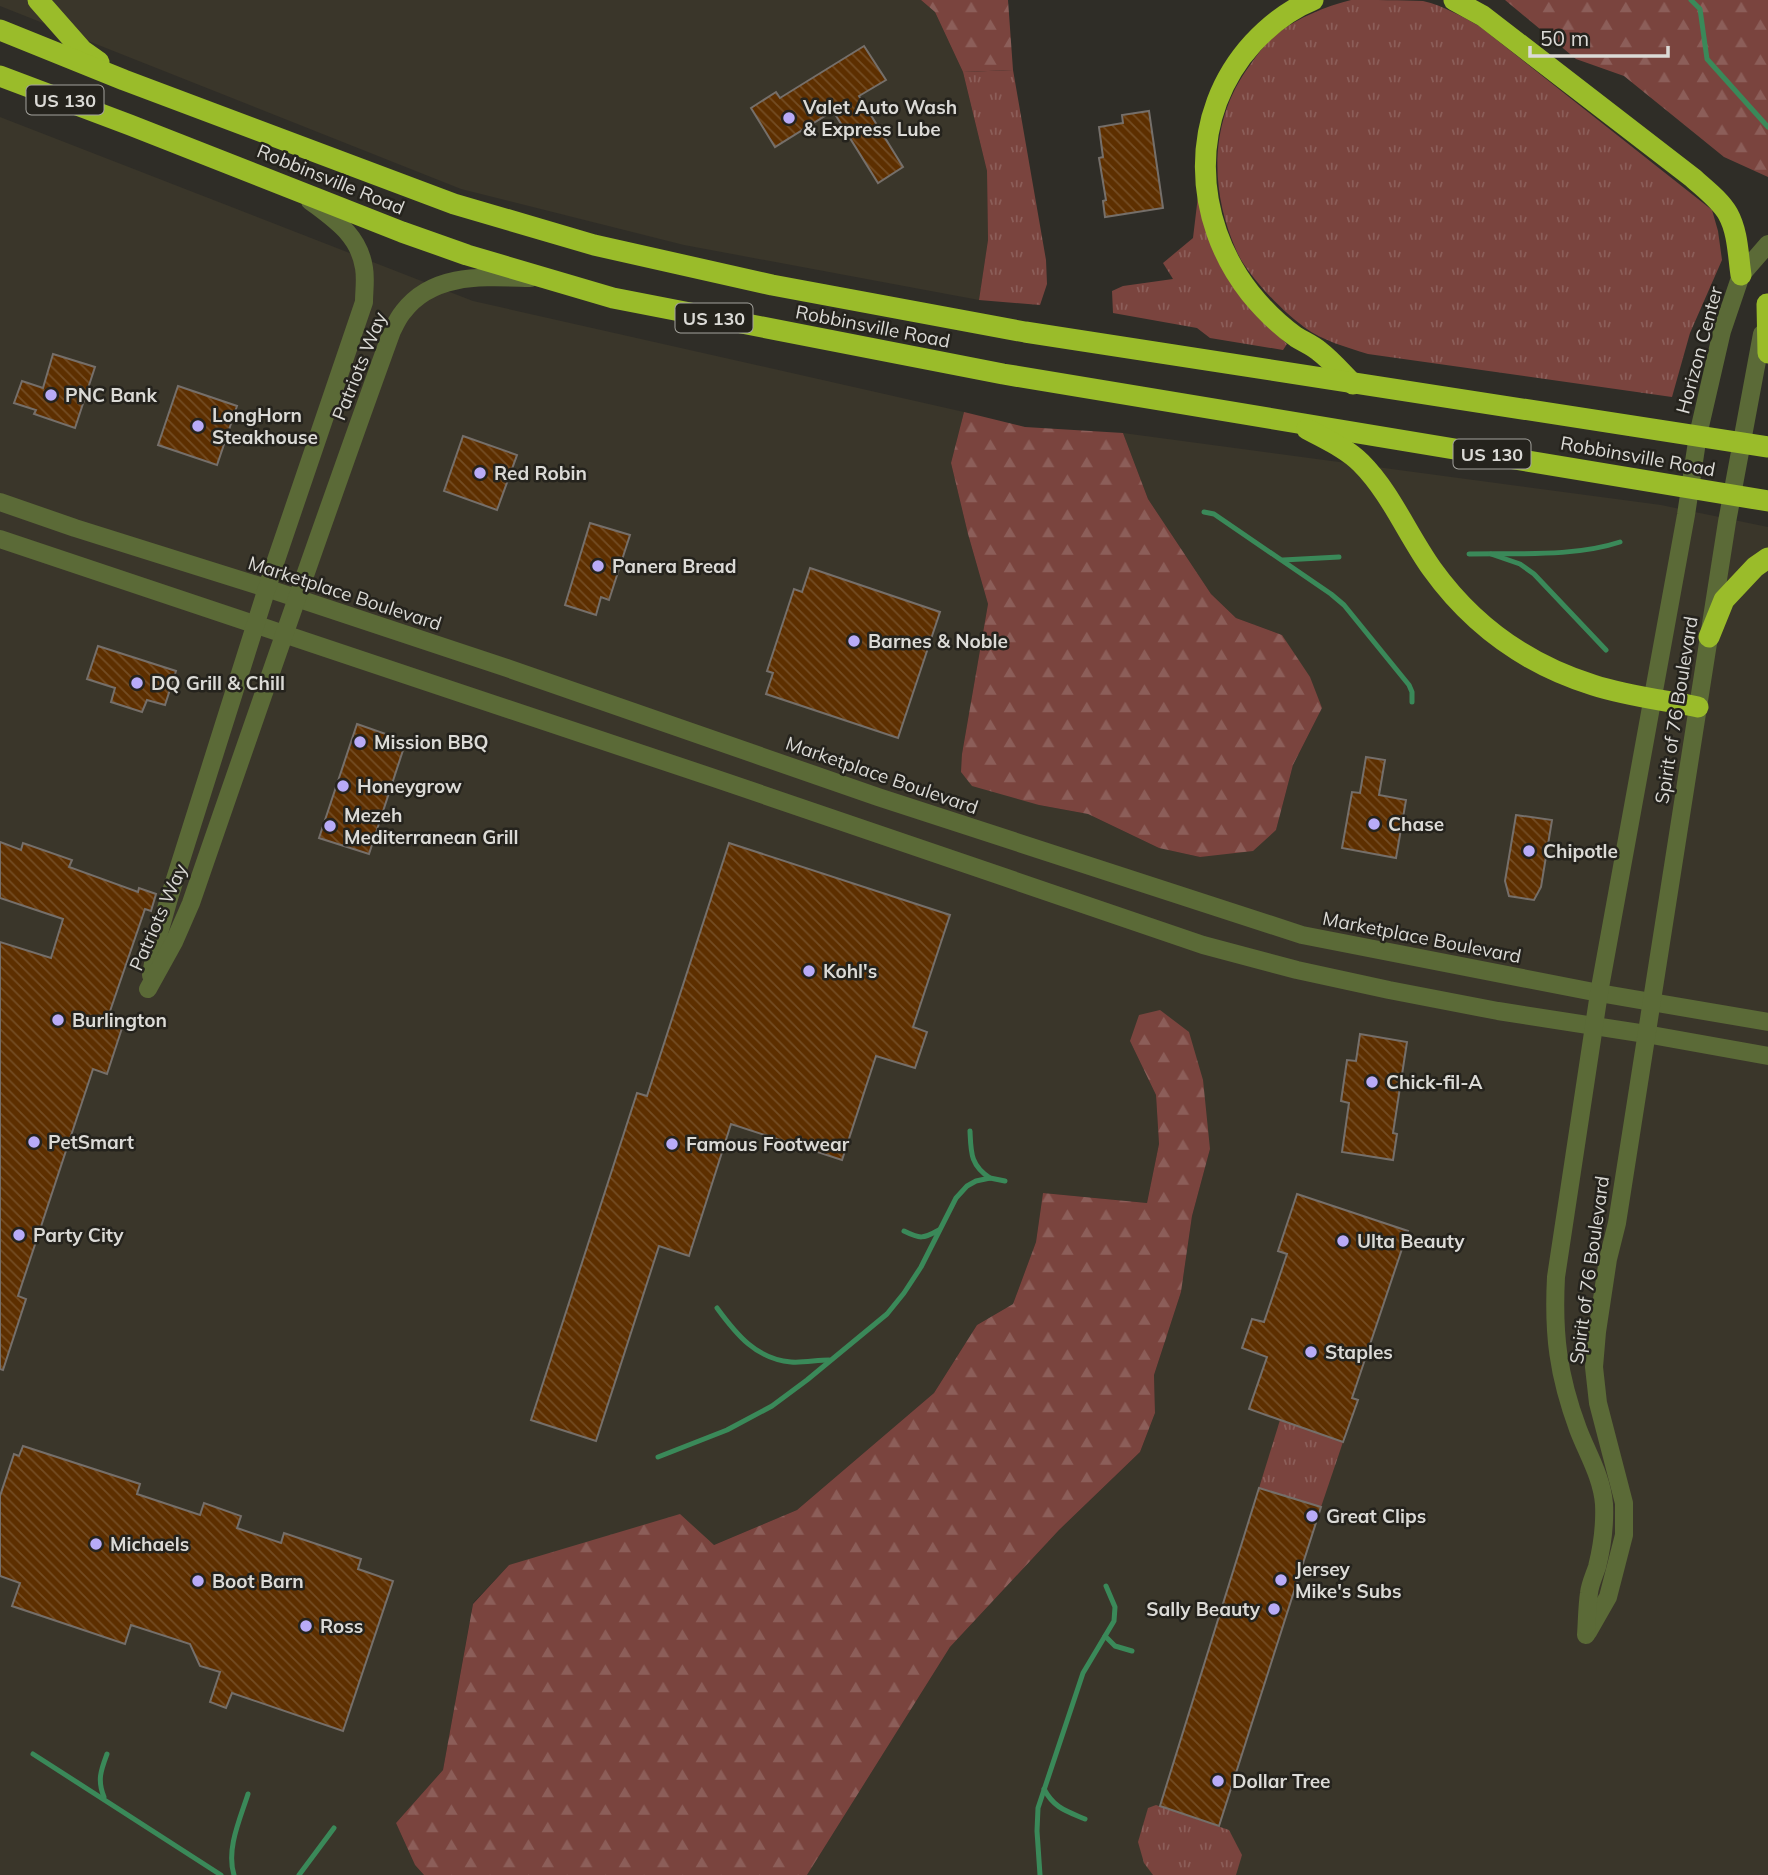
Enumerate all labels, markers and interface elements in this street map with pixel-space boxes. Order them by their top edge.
scale bar [1530,14,1668,58]
text: 50 m [1540,25,1589,51]
road number: US 130 [27,86,104,114]
place label: Valet Auto Wash & Express Lube [802,95,957,141]
marker: Valet Auto Wash & Express Lube [781,110,797,126]
street label: Robbinsville Road [254,138,408,220]
street label: Horizon Center [1670,284,1728,416]
street label: Robbinsville Road [794,299,952,353]
road number: US 130 [676,304,752,332]
street label: Patriots Way [326,308,392,424]
place label: PNC Bank [65,383,158,407]
marker: PNC Bank [43,387,59,403]
place label: LongHorn Steakhouse [212,403,318,449]
marker: LongHorn Steakhouse [190,418,206,434]
street label: Robbinsville Road [1559,431,1717,481]
road number: US 130 [1454,440,1530,468]
place label: Red Robin [494,461,587,485]
marker: Red Robin [472,465,488,481]
street label: Marketplace Boulevard [245,550,445,636]
place label: Panera Bread [612,554,737,578]
marker: Panera Bread [590,558,606,574]
street label: Spirit of 76 Boulevard [1649,614,1703,806]
place label: Barnes & Noble [868,629,1008,653]
marker: Barnes & Noble [846,633,862,649]
place label: DQ Grill & Chill [151,671,285,695]
marker: DQ Grill & Chill [129,675,145,691]
place label: Mission BBQ [374,730,489,754]
street label: Marketplace Boulevard [783,731,981,819]
marker: Mission BBQ [352,734,368,750]
place label: Honeygrow [357,774,462,798]
marker: Honeygrow [335,778,351,794]
place label: Mezeh Mediterranean Grill [344,803,519,849]
place label: Chase [1388,812,1444,836]
marker: Chase [1366,816,1382,832]
marker: Mezeh Mediterranean Grill [322,818,338,834]
place label: Chipotle [1543,839,1618,863]
marker: Chipotle [1521,843,1537,859]
street label: Patriots Way [124,860,192,974]
street label: Marketplace Boulevard [1321,906,1523,968]
place label: Kohl's [823,959,877,983]
marker: Kohl's [801,963,817,979]
place label: Burlington [72,1008,167,1032]
marker: Burlington [50,1012,66,1028]
place label: Chick-fil-A [1386,1070,1483,1094]
marker: Chick-fil-A [1364,1074,1380,1090]
place label: PetSmart [48,1130,134,1154]
place label: Famous Footwear [686,1132,850,1156]
marker: PetSmart [26,1134,42,1150]
marker: Famous Footwear [664,1136,680,1152]
street label: Spirit of 76 Boulevard [1564,1174,1614,1366]
place label: Party City [33,1223,124,1247]
marker: Party City [11,1227,27,1243]
place label: Ulta Beauty [1357,1229,1465,1253]
marker: Ulta Beauty [1335,1233,1351,1249]
place label: Staples [1325,1340,1393,1364]
marker: Staples [1303,1344,1319,1360]
place label: Great Clips [1326,1504,1426,1528]
marker: Great Clips [1304,1508,1320,1524]
place label: Michaels [110,1532,189,1556]
marker: Michaels [88,1536,104,1552]
place label: Jersey Mike's Subs [1295,1557,1401,1603]
place label: Boot Barn [212,1569,304,1593]
marker: Jersey Mike's Subs [1273,1572,1289,1588]
marker: Boot Barn [190,1573,206,1589]
place label: Sally Beauty [1146,1597,1261,1621]
marker: Sally Beauty [1266,1601,1282,1617]
place label: Ross [320,1614,363,1638]
marker: Ross [298,1618,314,1634]
place label: Dollar Tree [1232,1769,1331,1793]
marker: Dollar Tree [1210,1773,1226,1789]

